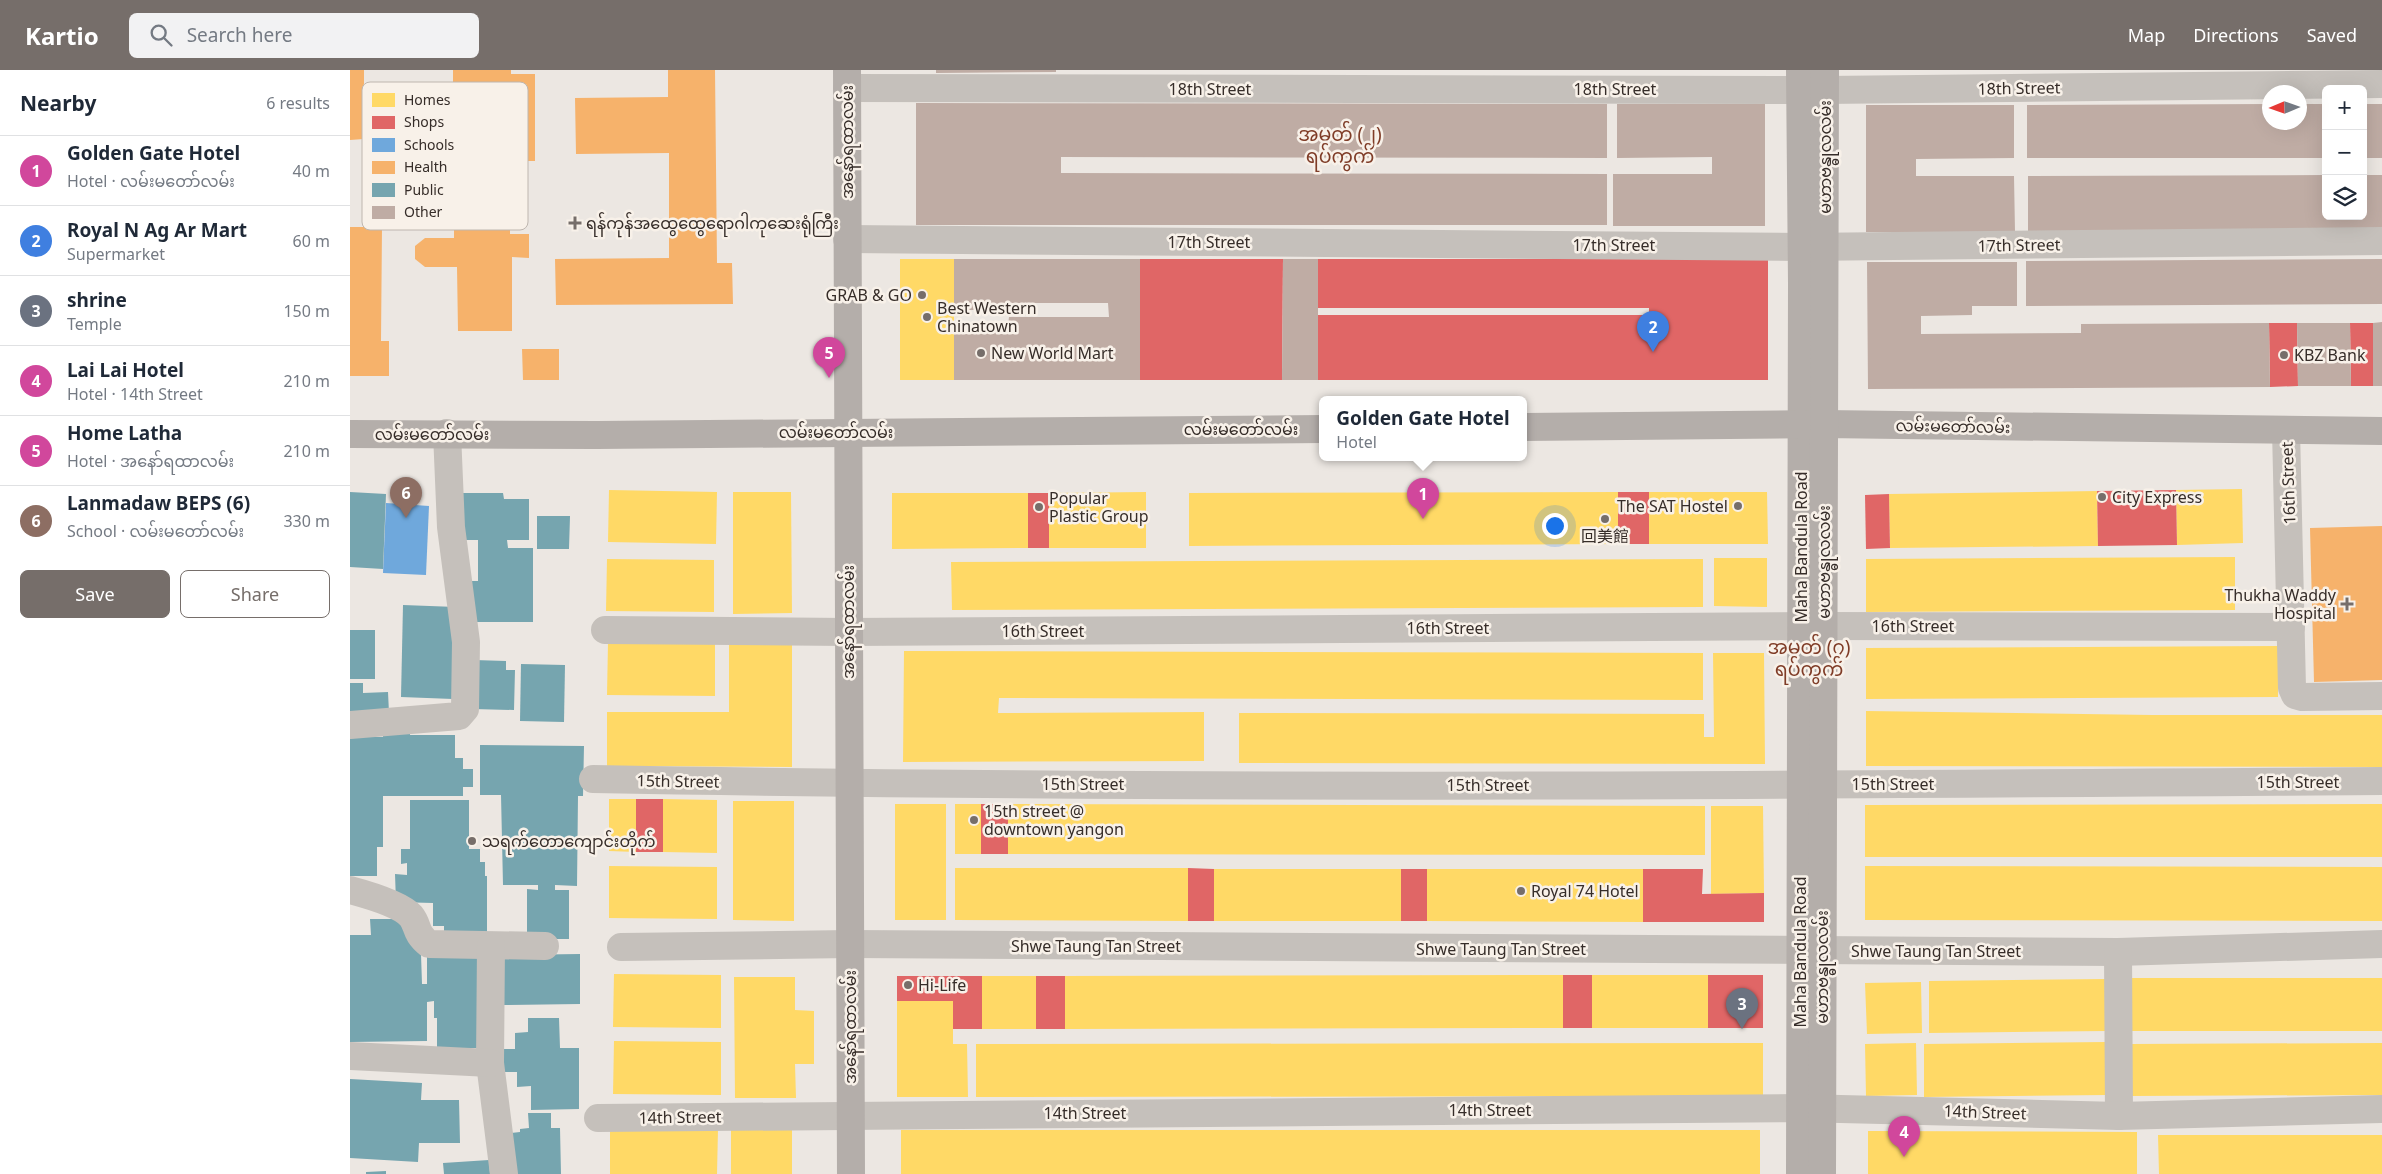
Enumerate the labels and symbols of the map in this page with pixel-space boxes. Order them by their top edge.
street label: 18th Street [1977,76,2061,100]
street label: 18th Street [1169,78,1252,100]
street label: 18th Street [1574,78,1657,100]
legend [362,82,528,230]
street label: အနော်ရထာလမ်း [836,85,861,199]
north arrow [2262,85,2307,130]
text: Homes [404,90,451,109]
street label: မဟာဗန္ဓုလလမ်း [1814,100,1839,214]
text: Shops [404,112,444,131]
district label: အမှတ် (၂) ရပ်ကွက် [1298,120,1382,172]
text: Schools [404,135,455,154]
text: Health [404,157,447,176]
text: Public [404,180,444,199]
text: Other [404,202,443,221]
place label: ရန်ကုန်အထွေထွေရောဂါကုဆေးရုံကြီး [586,212,839,238]
marker: ရန်ကုန်အထွေထွေရောဂါကုဆေးရုံကြီး [568,216,582,230]
street label: 17th Street [1168,231,1251,253]
street label: 17th Street [1977,233,2061,257]
street label: 17th Street [1573,234,1656,256]
place label: GRAB & GO [826,284,912,306]
marker: GRAB & GO [916,289,928,301]
place label: Best Western Chinatown [937,297,1037,337]
marker: Best Western Chinatown [921,311,933,323]
pin: 2 [1637,311,1669,352]
pin: 5 [813,337,845,378]
place label: New World Mart [991,342,1114,364]
place label: KBZ Bank [2294,344,2366,366]
marker: New World Mart [975,347,987,359]
marker: KBZ Bank [2278,349,2290,361]
street label: လမ်းမတော်လမ်း [1895,414,2011,438]
street label: လမ်းမတော်လမ်း [1184,418,1298,440]
street label: လမ်းမတော်လမ်း [779,421,893,443]
street label: လမ်းမတော်လမ်း [375,423,489,445]
street label: 16th Street [2276,441,2300,525]
street label: Maha Bandula Road [1790,471,1812,623]
pin: 6 [390,477,422,518]
pin: 1 [1407,478,1439,519]
place label: City Express [2112,486,2202,508]
place label: Popular Plastic Group [1049,487,1149,527]
marker: City Express [2096,491,2108,503]
place label: The SAT Hostel [1617,495,1728,517]
marker: The SAT Hostel [1732,500,1744,512]
marker: Popular Plastic Group [1033,501,1045,513]
street label: မဟာဗန္ဓုလလမ်း [1813,505,1838,619]
your location [1542,513,1568,539]
marker: 回美館 [1599,513,1611,525]
place label: 回美館 [1581,525,1629,547]
street label: အနော်ရထာလမ်း [837,565,862,679]
place label: Thukha Waddy Hospital [2224,584,2337,624]
marker: Thukha Waddy Hospital [2340,597,2354,611]
street label: 16th Street [1872,615,1955,637]
street label: 16th Street [1407,617,1490,639]
street label: 16th Street [1002,620,1085,642]
district label: အမှတ် (၇) ရပ်ကွက် [1767,633,1851,685]
street label: 15th Street [636,769,720,793]
street label: 15th Street [2257,771,2340,793]
street label: 15th Street [1042,773,1125,795]
street label: 15th Street [1852,773,1935,795]
street label: 15th Street [1447,774,1530,796]
place label: 15th street @ downtown yangon [984,800,1124,840]
marker: 15th street @ downtown yangon [968,814,980,826]
place label: သရက်တောကျောင်းတိုက် [482,830,655,856]
marker: သရက်တောကျောင်းတိုက် [466,835,478,847]
street label: Maha Bandula Road [1789,876,1811,1028]
place label: Royal 74 Hotel [1531,880,1639,902]
marker: Royal 74 Hotel [1515,885,1527,897]
street label: မဟာဗန္ဓုလလမ်း [1811,910,1836,1024]
street label: Shwe Taung Tan Street [1011,935,1181,957]
street label: Shwe Taung Tan Street [1416,938,1586,960]
street label: Shwe Taung Tan Street [1851,940,2021,962]
street label: အနော်ရထာလမ်း [839,970,864,1084]
place label: Hi-Life [918,974,966,996]
marker: Hi-Life [902,979,914,991]
pin: 3 [1726,988,1758,1029]
street label: 14th Street [1449,1099,1532,1121]
street label: 14th Street [1943,1100,2027,1124]
street label: 14th Street [1044,1102,1127,1124]
street label: 14th Street [638,1105,722,1129]
pin: 4 [1888,1116,1920,1157]

